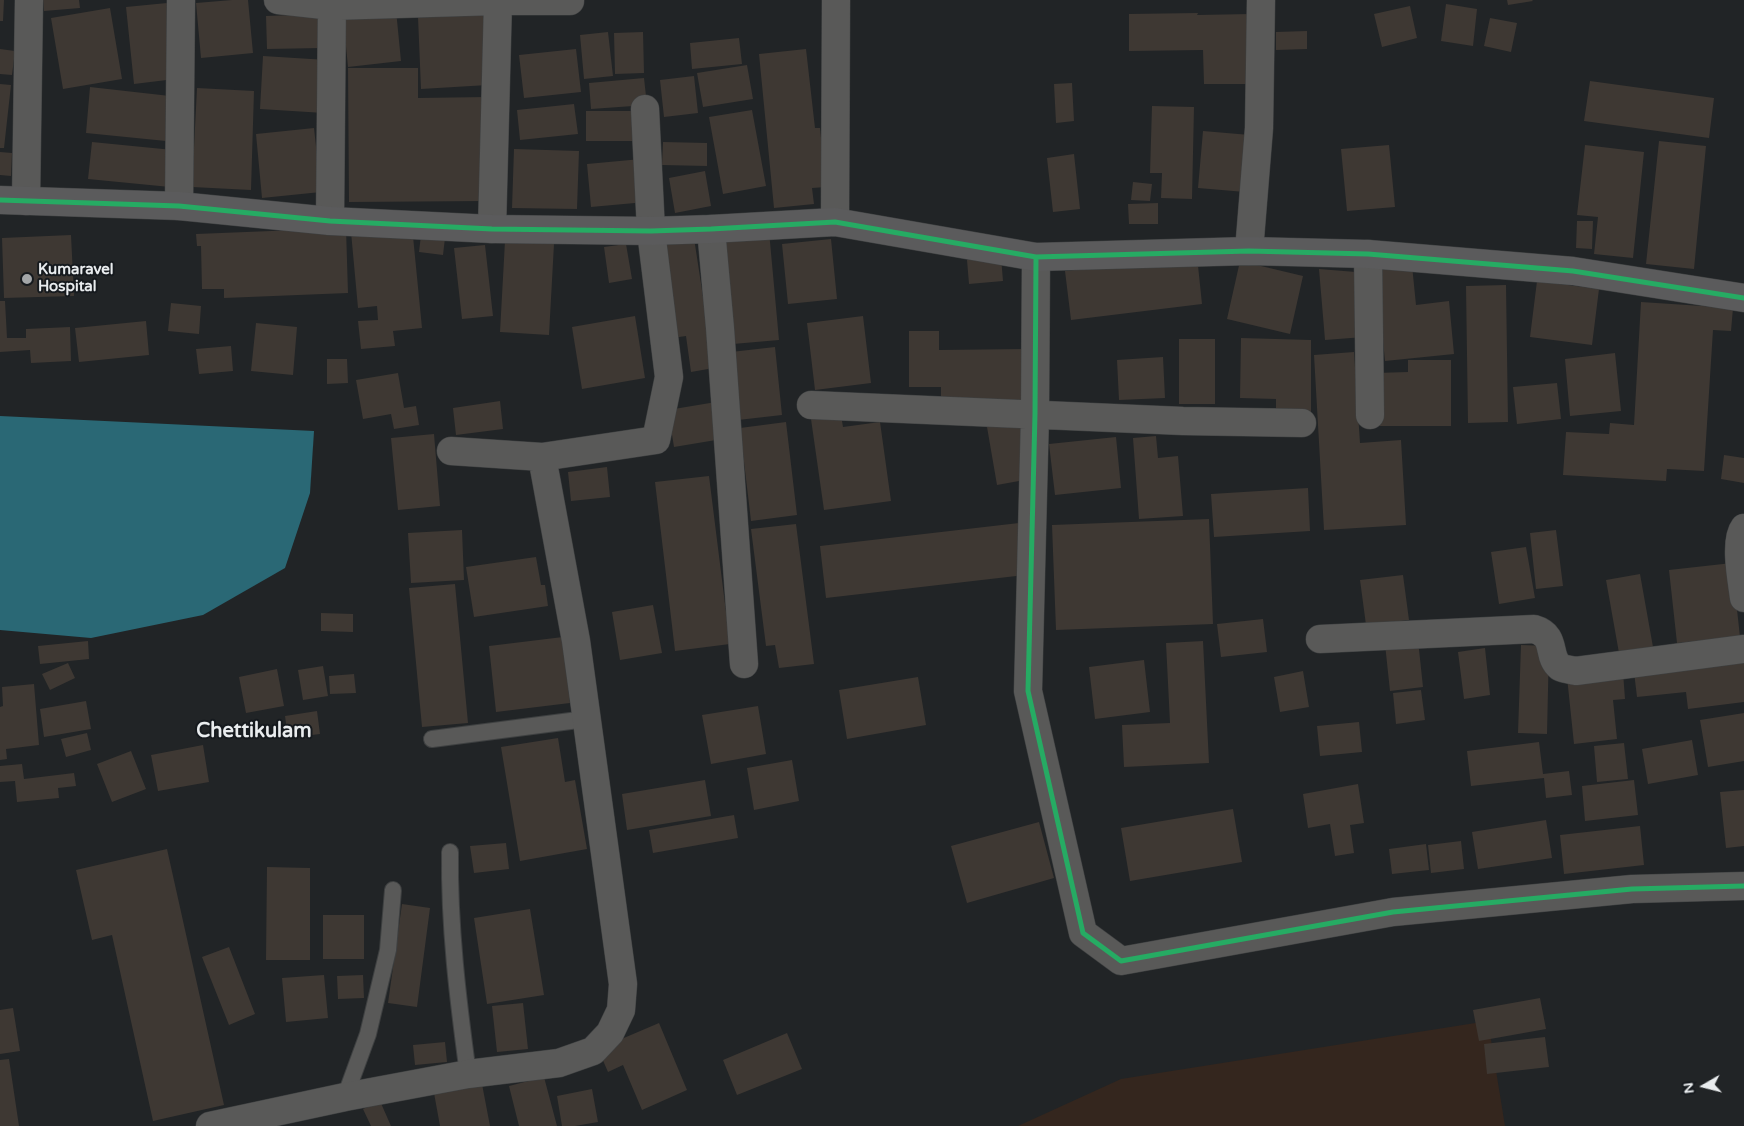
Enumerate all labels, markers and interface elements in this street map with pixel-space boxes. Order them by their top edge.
place label: Kumaravel Hospital [38,261,113,296]
marker: Kumaravel Hospital [20,272,34,286]
district label: Chettikulam [196,720,312,744]
north arrow [1679,1061,1729,1111]
text: N [1679,1081,1698,1095]

